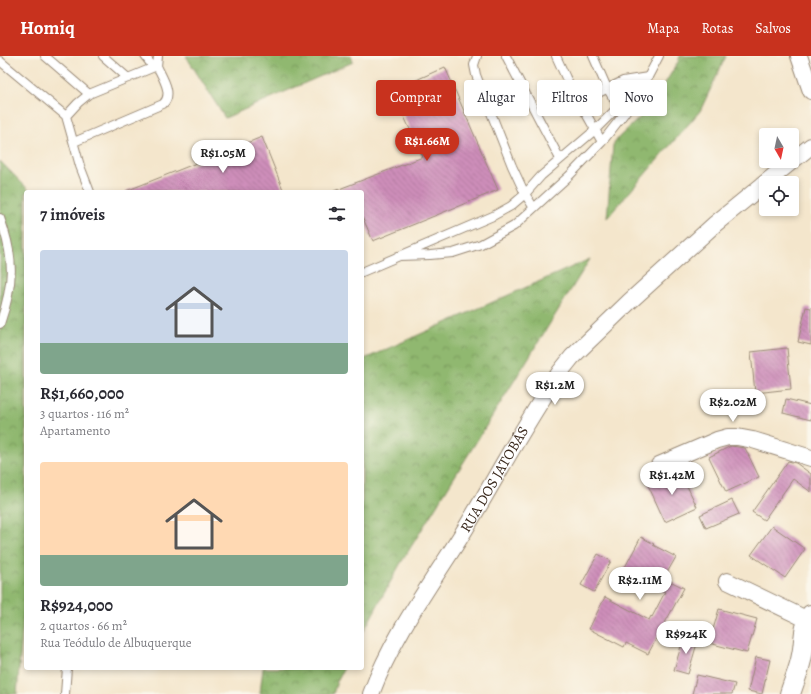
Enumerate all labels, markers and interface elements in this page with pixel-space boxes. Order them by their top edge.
text: Homiq [20,15,75,41]
text: Mapa [647,19,679,38]
text: Rotas [701,19,733,38]
text: Salvos [755,19,791,38]
chip: Comprar [376,80,456,116]
chip: Alugar [464,80,529,116]
chip: Filtros [537,80,602,116]
chip: Novo [610,80,667,116]
pin: R$1.66M [390,128,464,162]
north arrow [759,128,799,168]
map controls [759,128,799,216]
text: R$1.66M [404,132,450,149]
pin: R$1.05M [186,140,260,174]
text: R$1.05M [200,144,246,161]
button: locate [759,176,799,216]
text: 7 imóveis [40,203,105,226]
icon: filters [326,203,348,225]
icon: home [158,276,230,348]
pin: R$1.2M [522,372,588,406]
text: R$1.2M [535,376,575,393]
text: R$1,660,000 [40,382,124,405]
pin: R$2.02M [696,389,770,423]
text: R$2.02M [709,393,757,410]
text: 3 quartos · 116 m² [40,405,129,422]
text: Apartamento [40,422,110,439]
street label: RUA DOS JATOBÁS [455,422,533,536]
pin: R$1.42M [635,462,709,496]
text: R$1.42M [649,466,695,483]
icon: home [158,488,230,560]
pin: R$2.11M [603,567,677,601]
text: R$2.11M [618,571,662,588]
text: R$924,000 [40,594,113,617]
text: 2 quartos · 66 m² [40,617,127,634]
pin: R$924K [653,621,719,655]
text: R$924K [665,625,707,642]
text: Rua Teódulo de Albuquerque [40,634,192,651]

